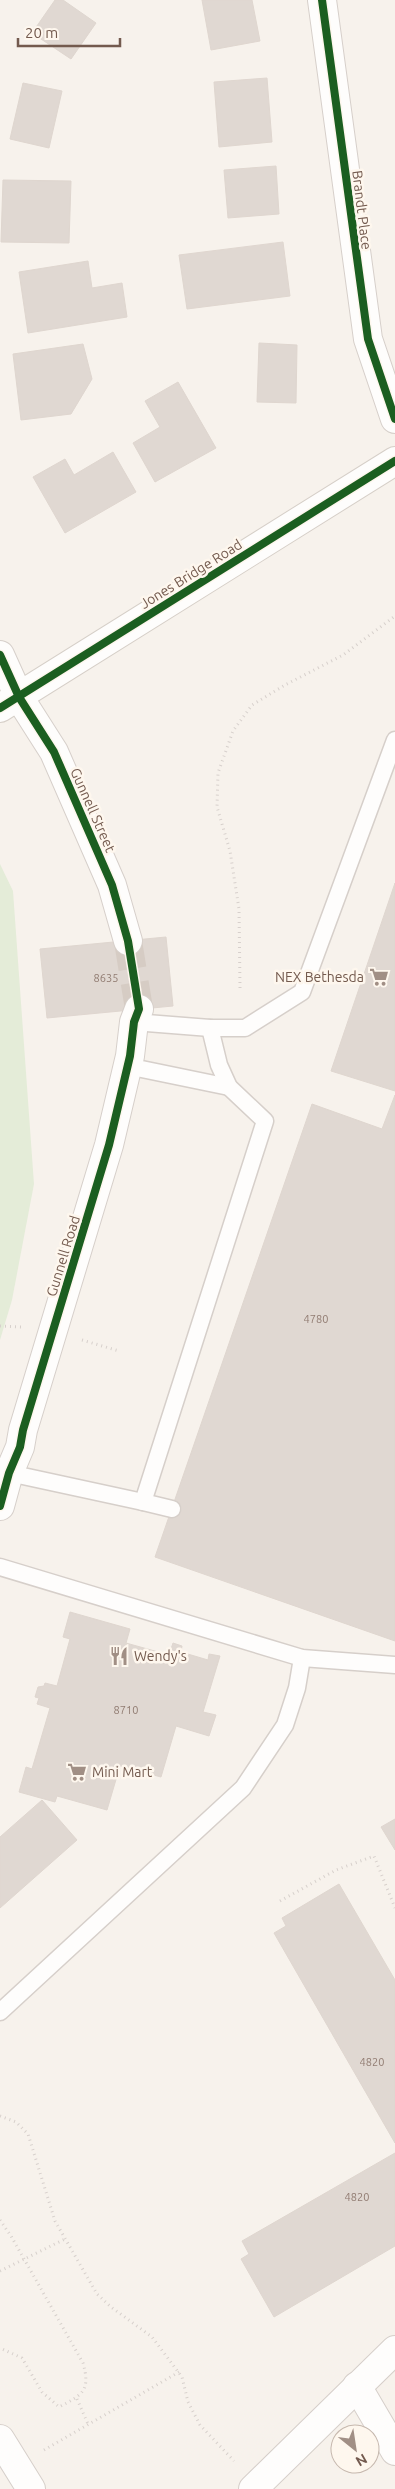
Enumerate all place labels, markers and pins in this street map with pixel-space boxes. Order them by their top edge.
supermarket icon: NEX Bethesda [368,966,390,988]
place label: NEX Bethesda [275,969,364,985]
restaurant icon: Wendy's [108,1645,130,1667]
place label: Wendy's [134,1648,187,1664]
supermarket icon: Mini Mart [66,1761,88,1783]
place label: Mini Mart [92,1764,153,1780]

